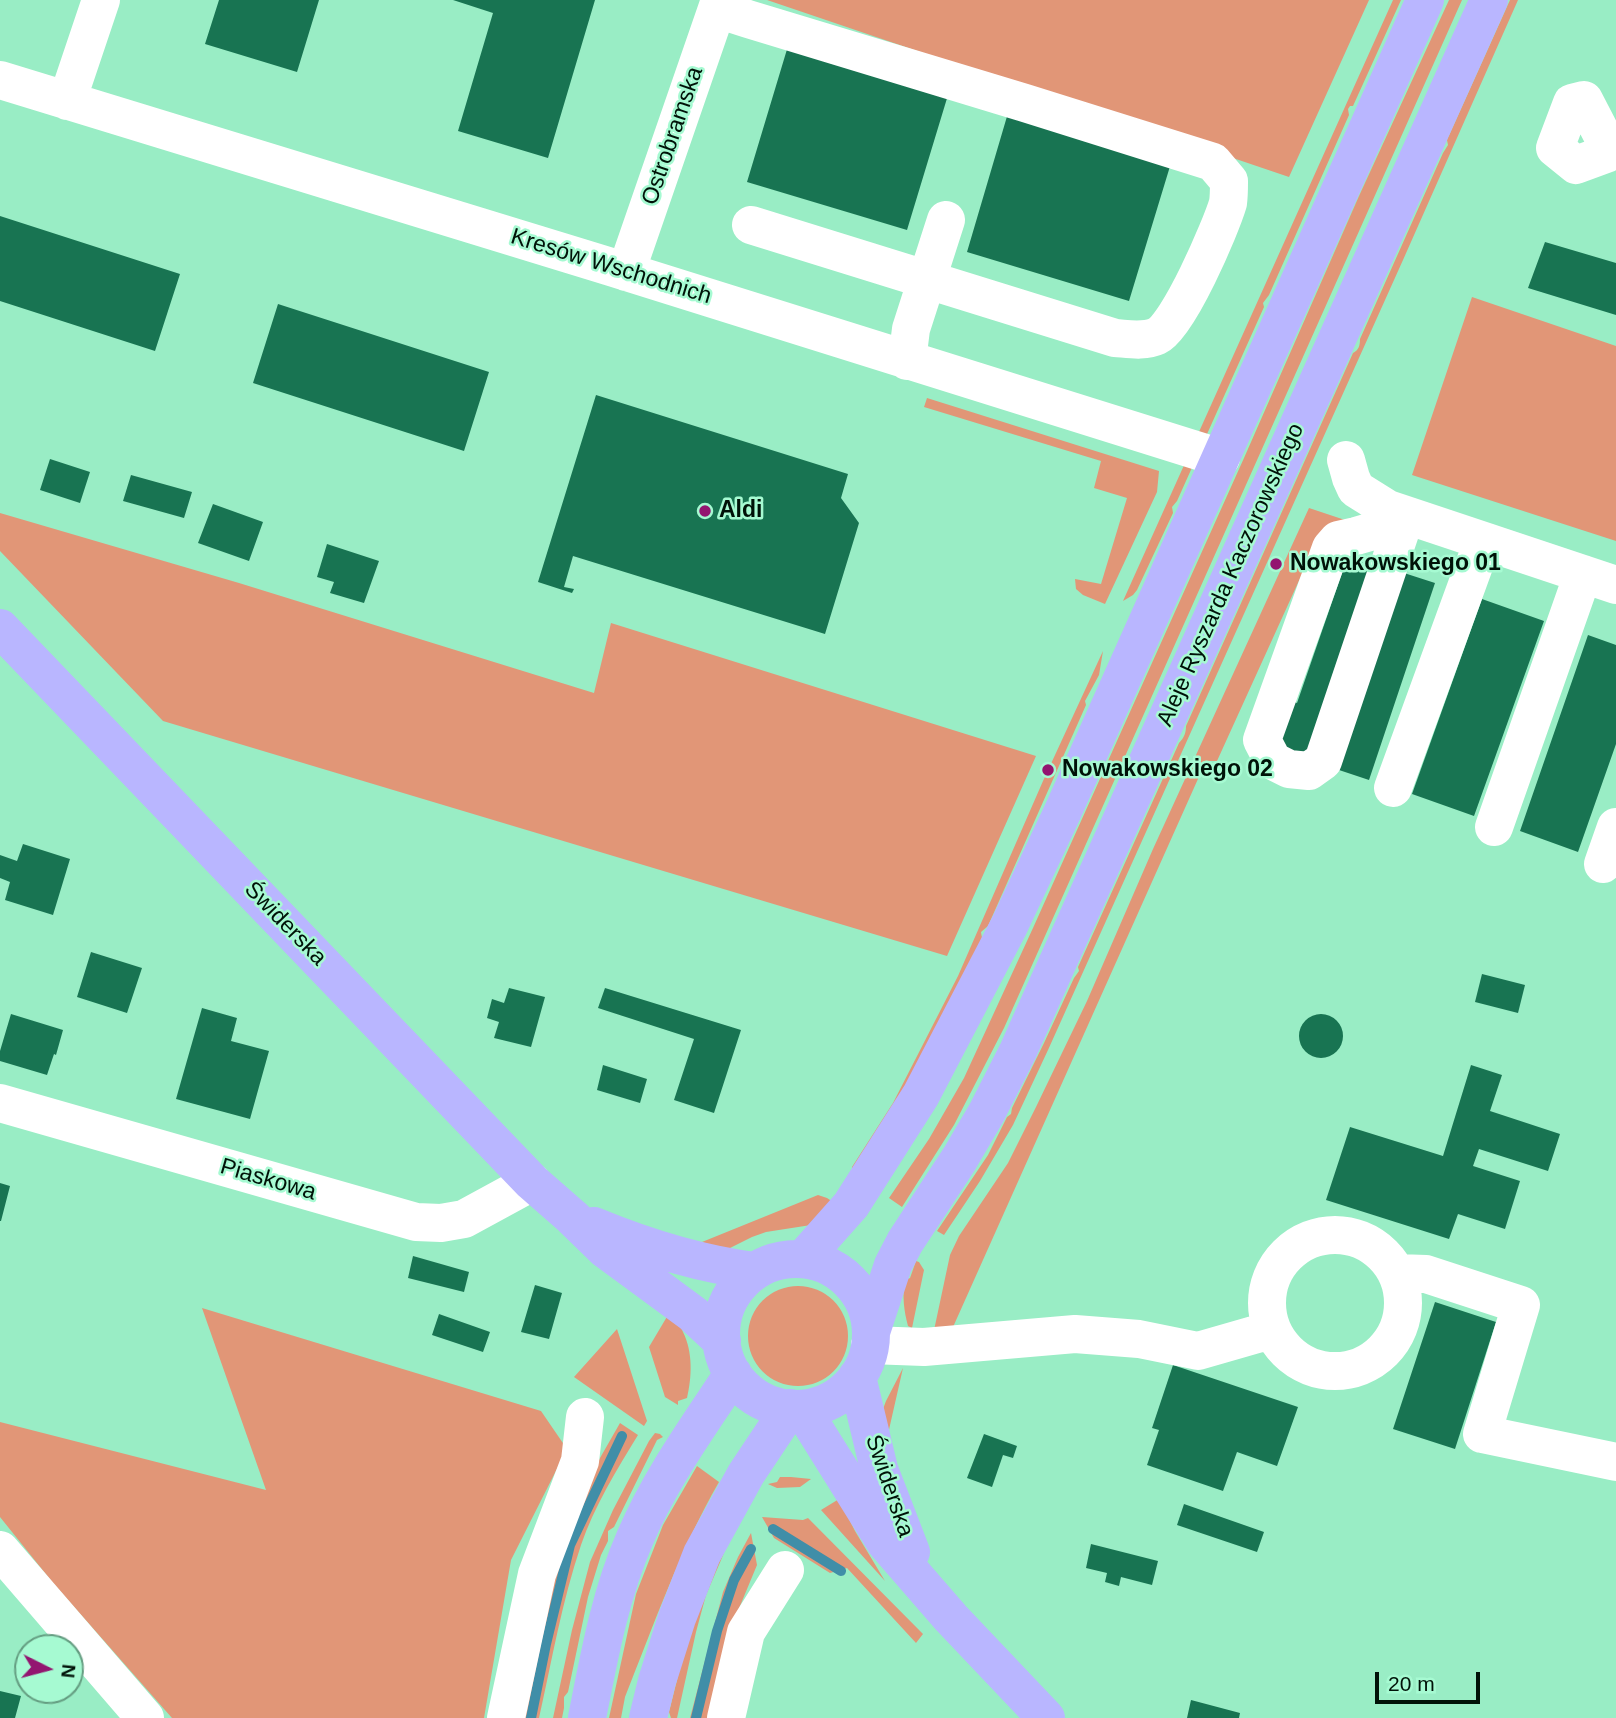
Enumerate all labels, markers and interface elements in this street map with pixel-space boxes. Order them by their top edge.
street label: Ostrobramska [636,63,710,209]
street label: Kresów Wschodnich [507,223,715,311]
street label: Aleje Ryszarda Kaczorowskiego [1152,419,1310,731]
place label: Aldi [719,497,762,525]
marker: Aldi [697,503,713,519]
place label: Nowakowskiego 01 [1290,550,1501,578]
marker: Nowakowskiego 01 [1268,556,1284,572]
place label: Nowakowskiego 02 [1062,756,1273,784]
marker: Nowakowskiego 02 [1040,762,1056,778]
street label: Świderska [238,876,332,972]
street label: Piaskowa [217,1153,319,1207]
street label: Świderska [859,1431,919,1541]
north arrow [14,1634,84,1704]
scale bar [1378,1658,1483,1702]
text: N [57,1663,80,1679]
text: 20 m [1388,1672,1435,1695]

